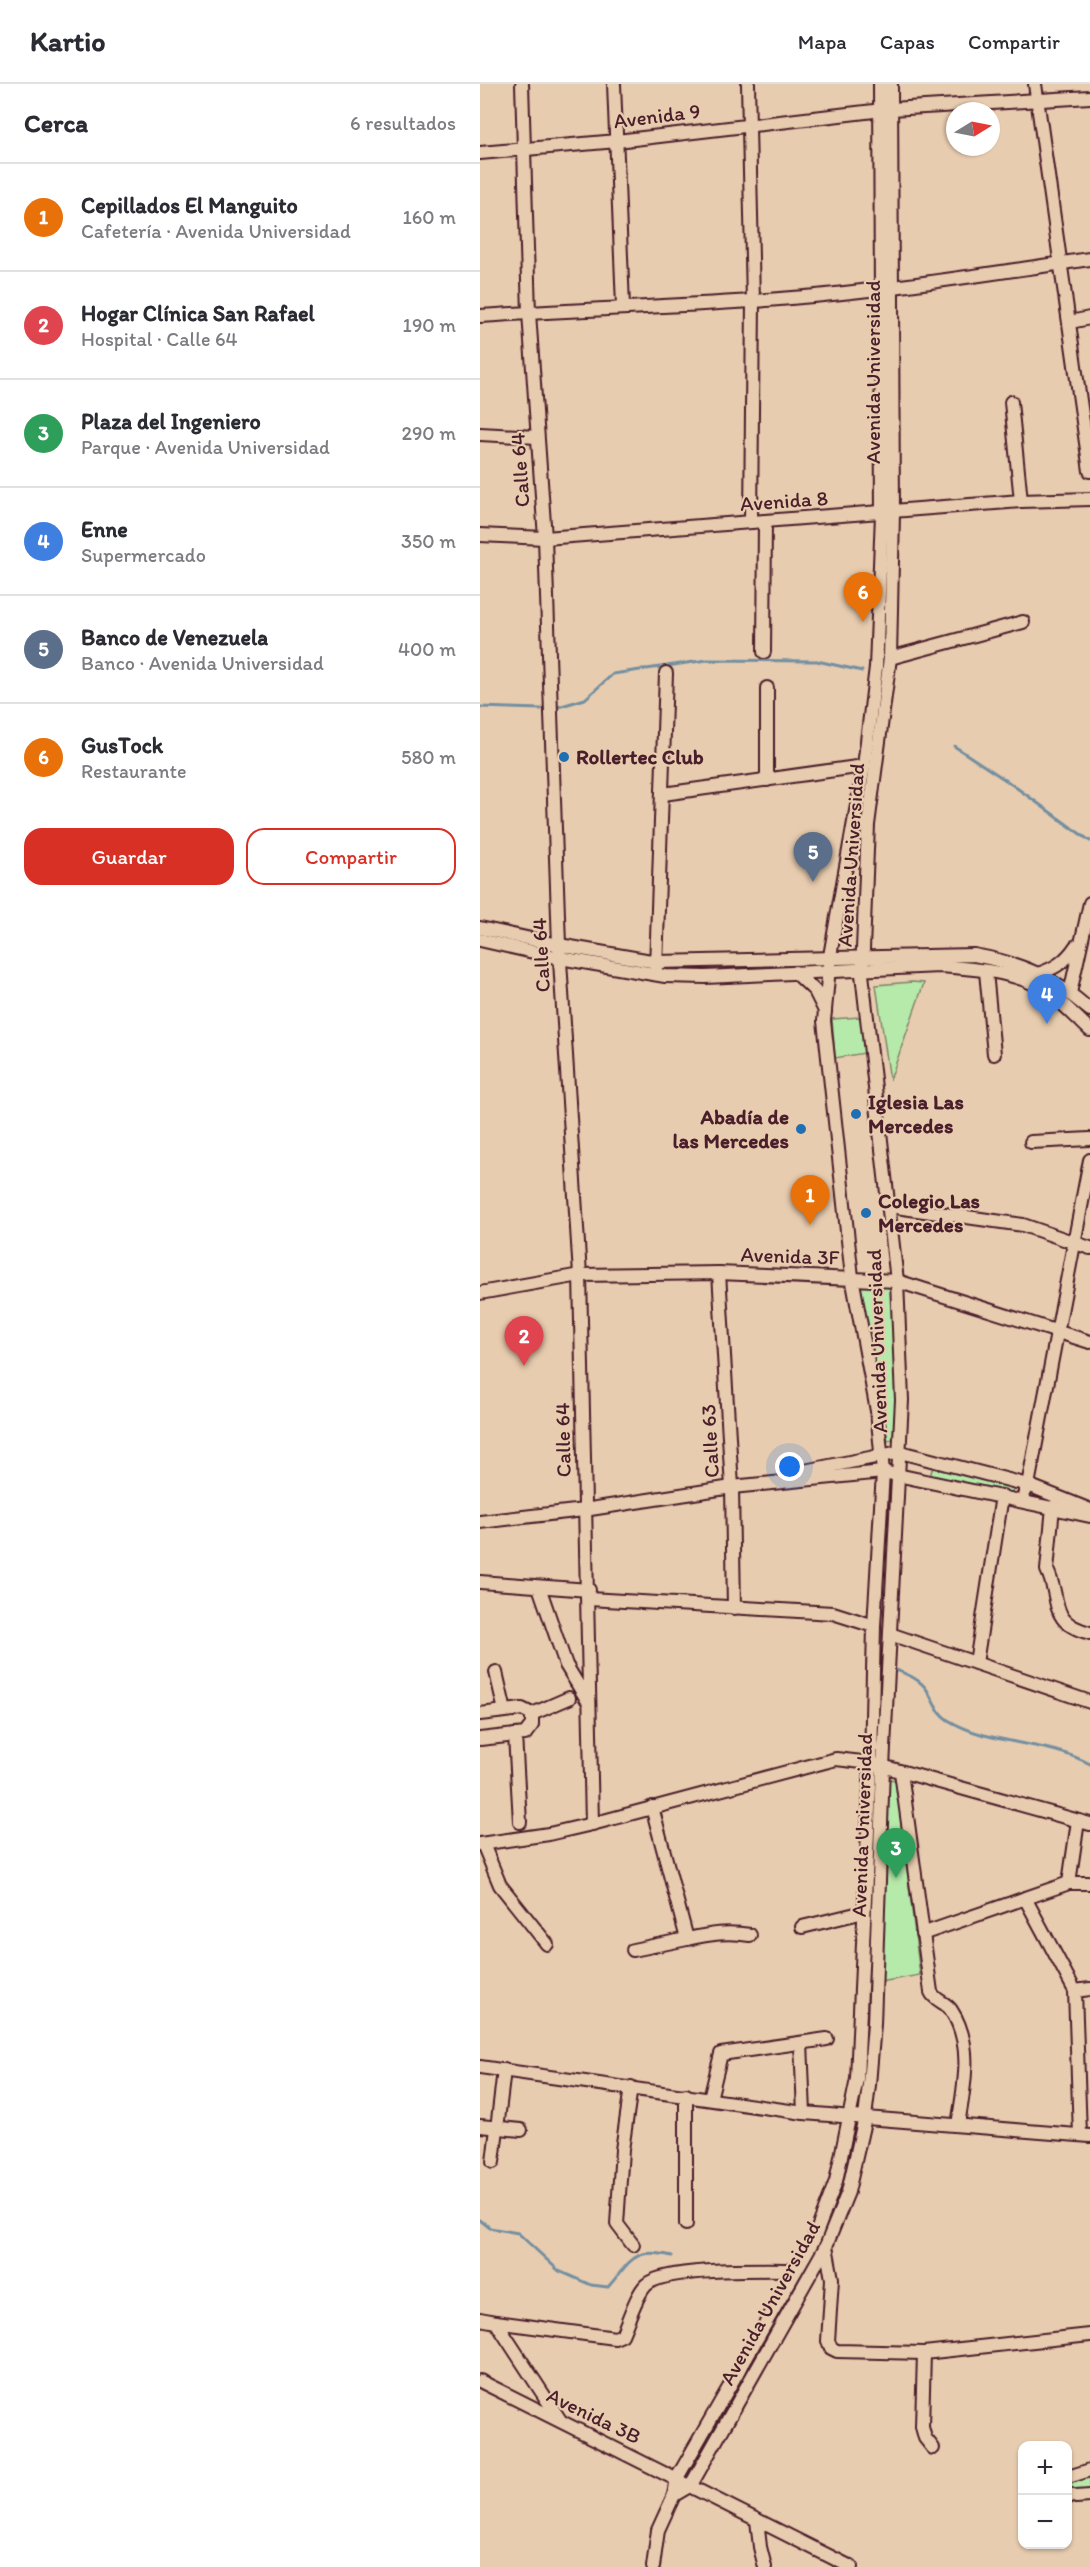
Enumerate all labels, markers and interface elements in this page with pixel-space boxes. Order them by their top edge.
text: Kartio [30,24,105,58]
text: Mapa [798,29,847,54]
text: Capas [880,29,935,54]
text: Compartir [968,29,1060,54]
street label: Avenida 9 [612,98,702,133]
north arrow [946,102,1000,156]
text: Cerca [24,107,88,139]
text: 6 resultados [350,111,456,135]
text: Cepillados El Manguito [81,192,298,219]
text: 1 [39,205,48,229]
text: 160 m [403,205,456,229]
text: Cafetería · Avenida Universidad [81,219,351,243]
street label: Avenida Universidad [860,279,885,464]
text: Hogar Clínica San Rafael [81,300,315,327]
text: 2 [38,313,49,337]
text: 190 m [403,313,456,337]
text: Hospital · Calle 64 [81,327,238,351]
text: Plaza del Ingeniero [81,408,261,435]
text: 3 [38,421,49,445]
text: 290 m [401,421,456,445]
street label: Calle 64 [504,431,535,508]
text: Parque · Avenida Universidad [81,435,330,459]
street label: Avenida 8 [739,485,829,516]
text: Enne [81,516,128,543]
text: 4 [37,529,50,553]
text: 350 m [401,529,456,553]
text: Supermercado [81,543,206,567]
pin: 6 [844,572,883,622]
text: Banco de Venezuela [81,624,268,651]
text: 5 [38,637,49,661]
text: 400 m [398,637,456,661]
text: Banco · Avenida Universidad [81,651,324,675]
text: GusTock [81,732,163,759]
place label: Rollertec Club [576,744,704,769]
text: 6 [38,745,49,769]
text: 580 m [401,745,456,769]
marker: Rollertec Club [557,750,571,764]
text: Restaurante [81,759,186,783]
street label: Avenida Universidad [832,762,869,948]
button: Guardar [24,828,234,885]
button: Compartir [246,828,456,885]
pin: 5 [794,832,832,882]
street label: Calle 64 [526,917,555,993]
pin: 4 [1028,974,1066,1024]
place label: Iglesia Las Mercedes [868,1089,964,1138]
place label: Abadía de las Mercedes [673,1104,789,1153]
marker: Iglesia Las Mercedes [849,1107,863,1121]
marker: Abadía de las Mercedes [794,1122,808,1136]
pin: 1 [790,1176,830,1225]
place label: Colegio Las Mercedes [878,1188,980,1237]
marker: Colegio Las Mercedes [859,1206,873,1220]
street label: Avenida 3F [740,1241,840,1270]
street label: Avenida Universidad [861,1248,892,1433]
pin: 2 [504,1316,543,1366]
street label: Calle 64 [549,1402,576,1478]
street label: Calle 63 [695,1404,724,1478]
your location [775,1452,804,1481]
street label: Avenida Universidad [846,1732,877,1917]
pin: 3 [876,1828,916,1878]
street label: Avenida Universidad [714,2216,825,2389]
street label: Avenida 3B [543,2382,645,2449]
map controls [1018,2441,1072,2549]
button: + [1018,2441,1072,2495]
button: − [1018,2495,1072,2549]

